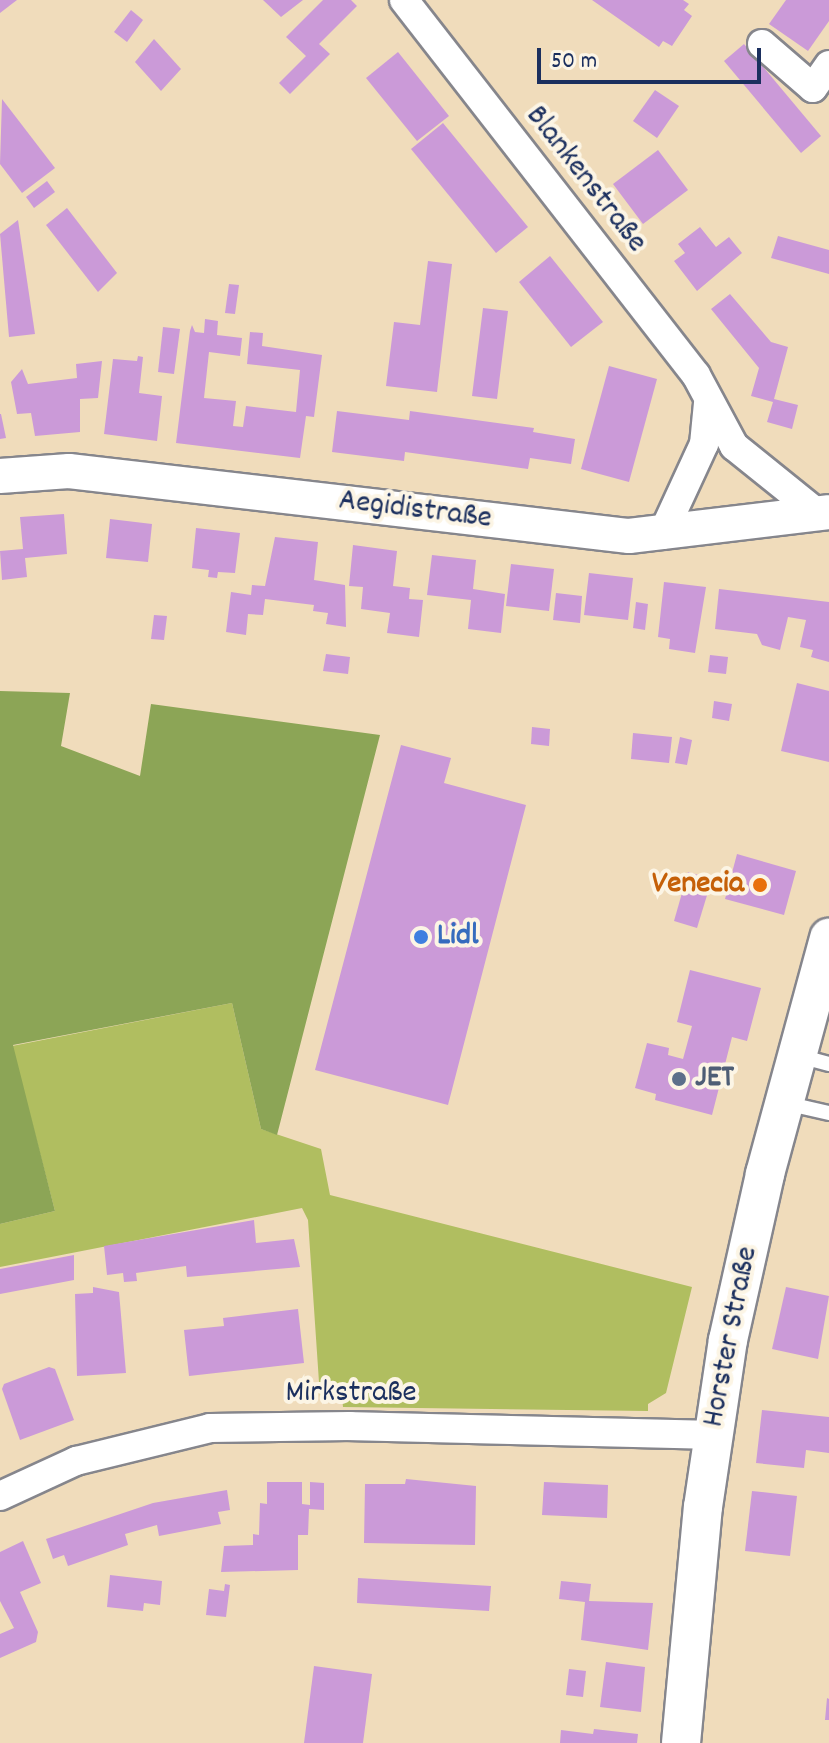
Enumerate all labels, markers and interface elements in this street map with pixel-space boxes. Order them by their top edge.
scale bar [541,32,765,82]
text: 50 m [551,45,597,79]
street label: Blankenstraße [516,99,654,261]
street label: Aegidistraße [336,483,494,539]
place label: Venecia [652,866,744,904]
marker: Venecia [751,876,769,894]
place label: Lidl [437,918,479,956]
marker: Lidl [412,928,430,946]
place label: JET [695,1060,734,1098]
marker: JET [670,1070,688,1088]
street label: Horster Straße [696,1243,768,1431]
street label: Mirkstraße [285,1375,417,1413]

